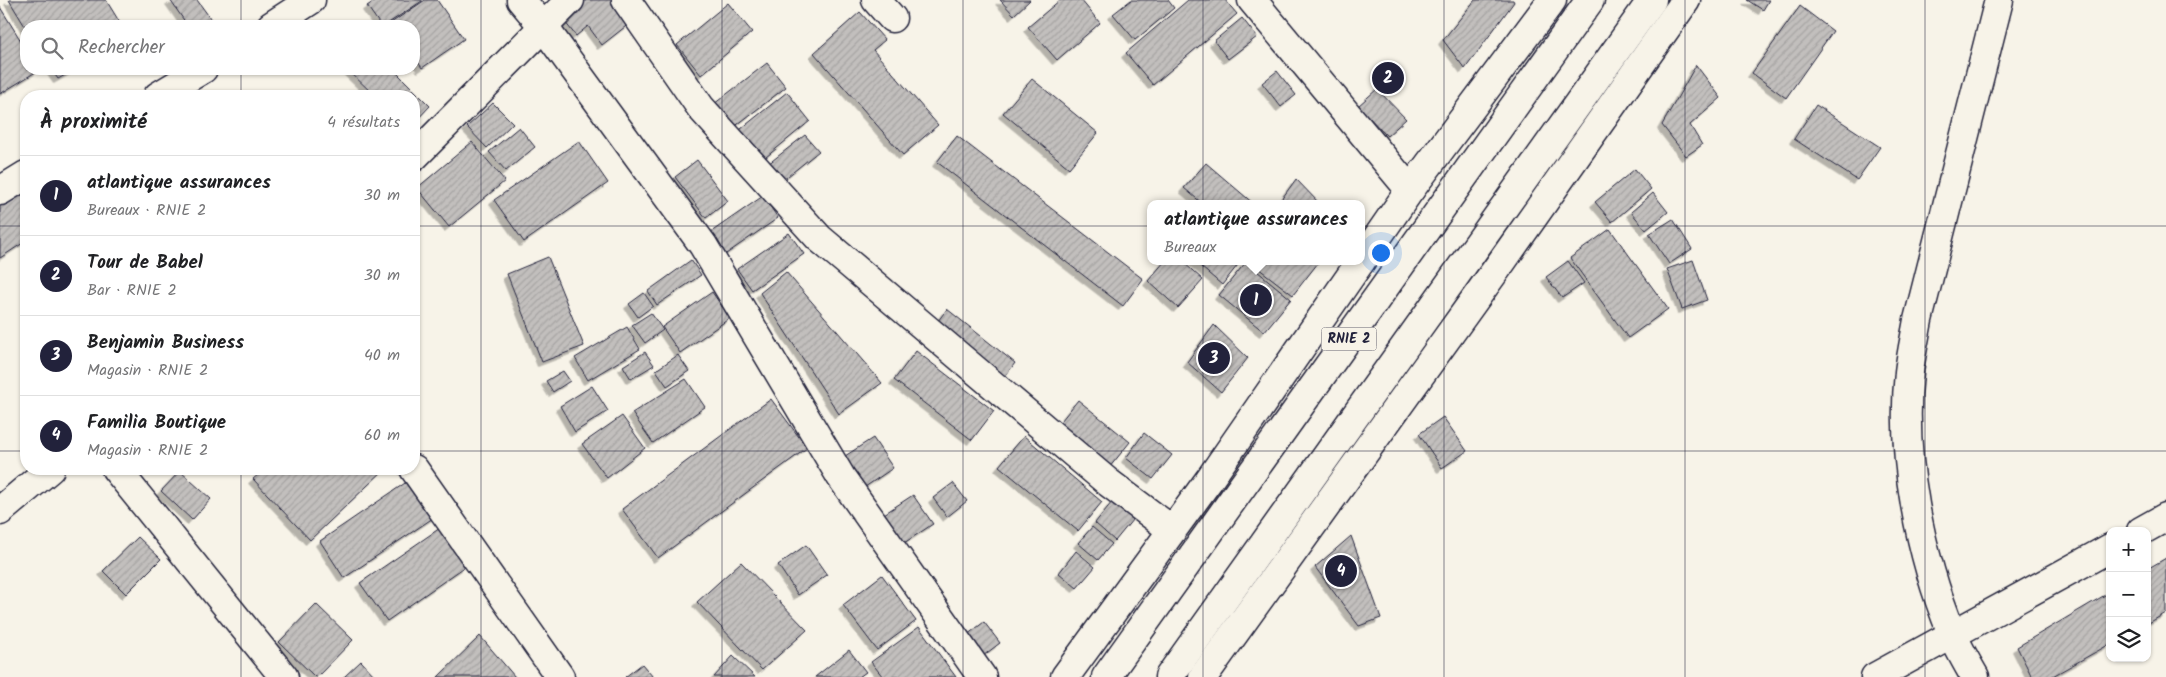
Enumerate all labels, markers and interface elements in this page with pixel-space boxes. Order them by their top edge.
search box [20,20,420,75]
text: Rechercher [78,33,165,63]
icon: search [38,34,66,62]
pin: 2 [1372,59,1404,97]
text: À proximité [40,106,147,139]
text: 4 résultats [327,110,400,135]
text: atlantique assurances [87,168,271,198]
text: 1 [54,183,58,208]
text: 30 m [364,183,400,208]
text: Bureaux · RNIE 2 [87,198,206,223]
popup [1147,200,1365,265]
text: atlantique assurances [1164,205,1348,235]
text: Bureaux [1164,235,1216,260]
your location [1368,240,1394,266]
text: Tour de Babel [87,248,203,278]
text: 2 [51,263,61,288]
text: 30 m [364,263,400,288]
text: Bar · RNIE 2 [87,278,177,303]
pin: 1 [1240,281,1272,319]
text: Benjamin Business [87,328,244,358]
road number: RNIE 2 [1322,328,1376,350]
pin: 3 [1198,339,1230,377]
text: 3 [52,343,60,368]
text: 40 m [364,343,400,368]
text: Magasin · RNIE 2 [87,358,208,383]
text: Familia Boutique [87,408,226,438]
text: 4 [52,423,60,448]
text: 60 m [364,423,400,448]
text: Magasin · RNIE 2 [87,438,208,463]
map controls [2106,527,2151,662]
button: + [2106,527,2151,572]
pin: 4 [1325,552,1357,590]
button: − [2106,572,2151,617]
button: layers [2106,617,2151,662]

